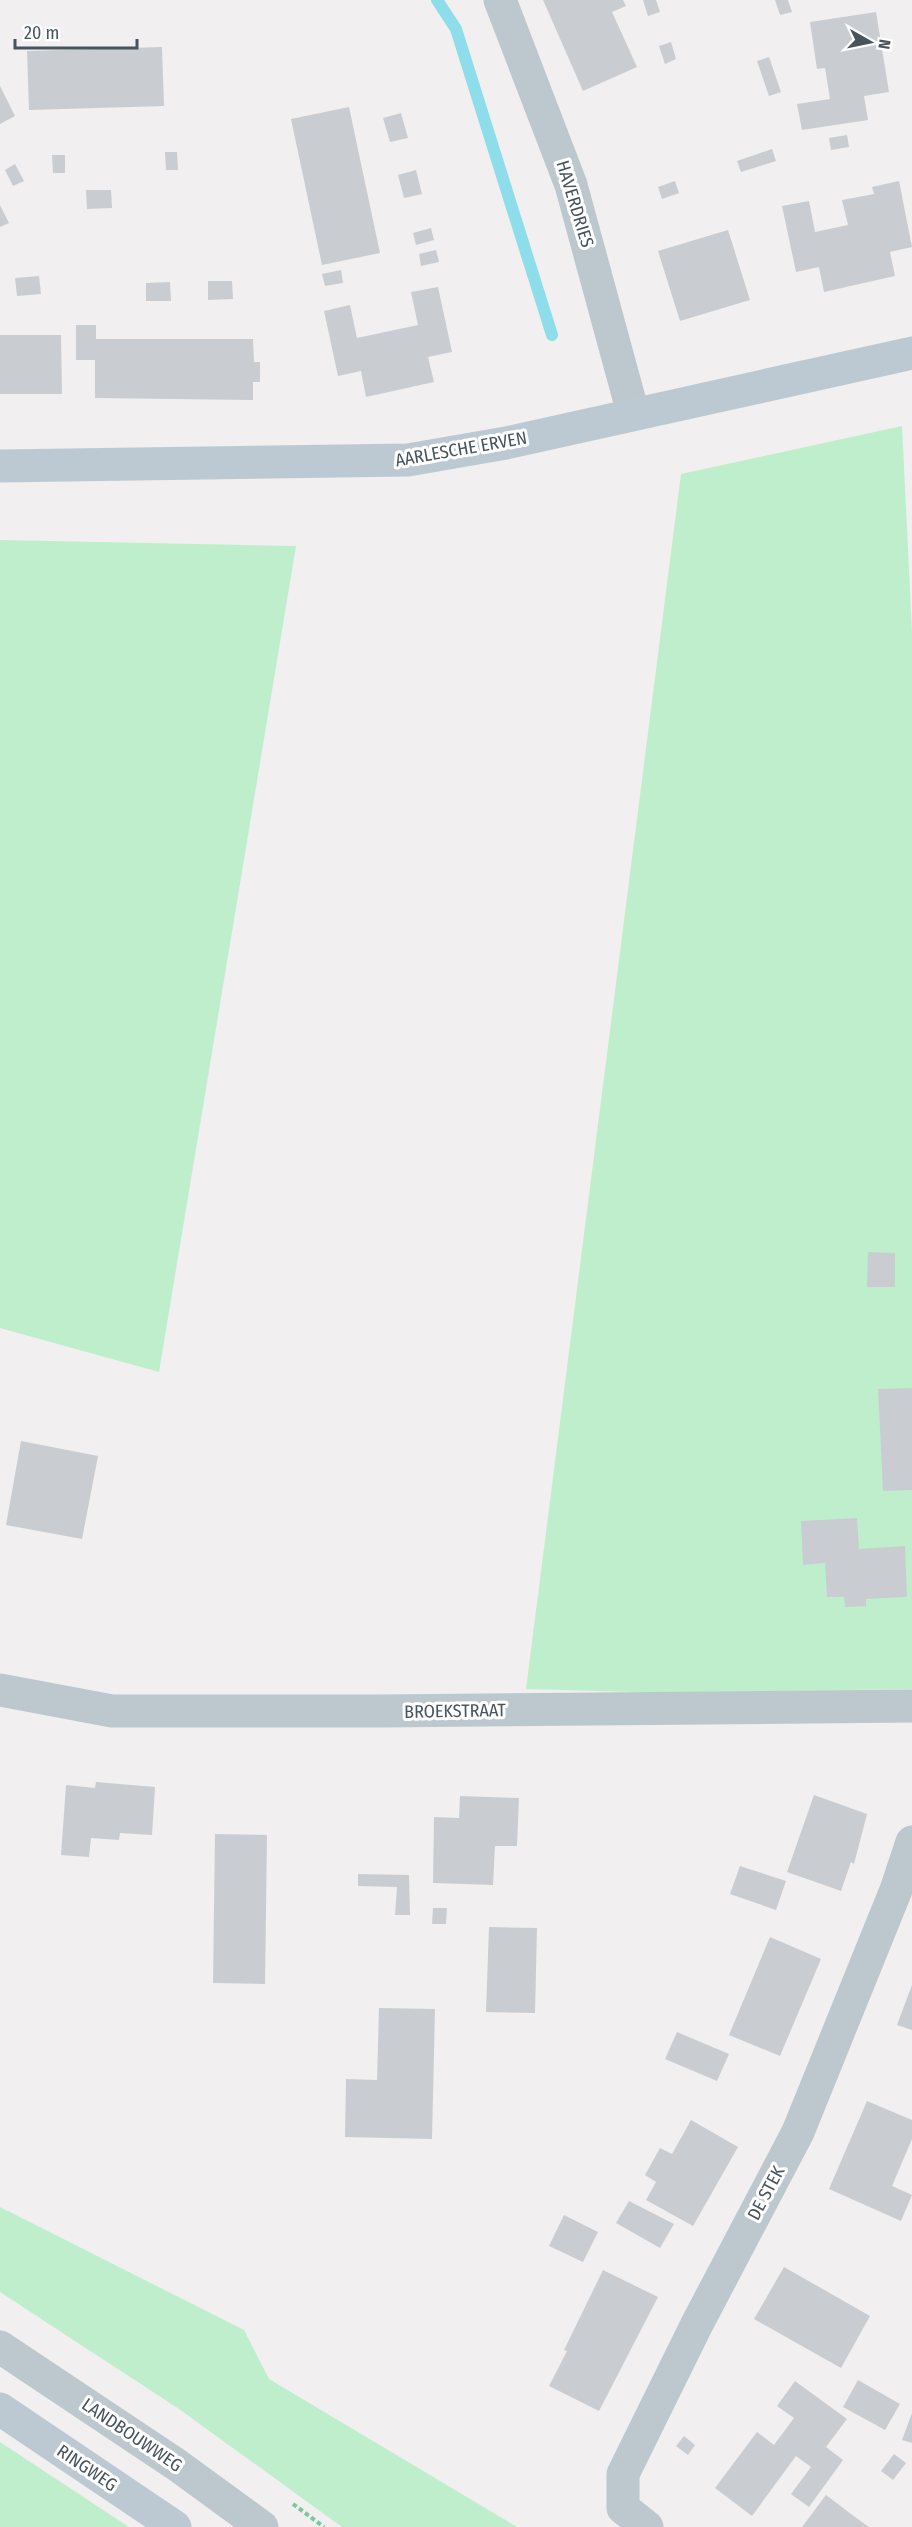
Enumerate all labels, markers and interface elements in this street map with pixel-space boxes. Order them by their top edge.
scale bar [15,12,136,50]
north arrow [840,12,900,72]
text: 20 m [24,22,59,44]
text: N [874,38,894,50]
street label: HAVERDRIES [551,158,599,250]
street label: AARLESCHE ERVEN [393,427,529,471]
street label: BROEKSTRAAT [404,1699,507,1723]
street label: DE STEK [743,2162,790,2224]
street label: LANDBOUWWEG [78,2393,186,2477]
street label: RINGWEG [53,2440,121,2496]

